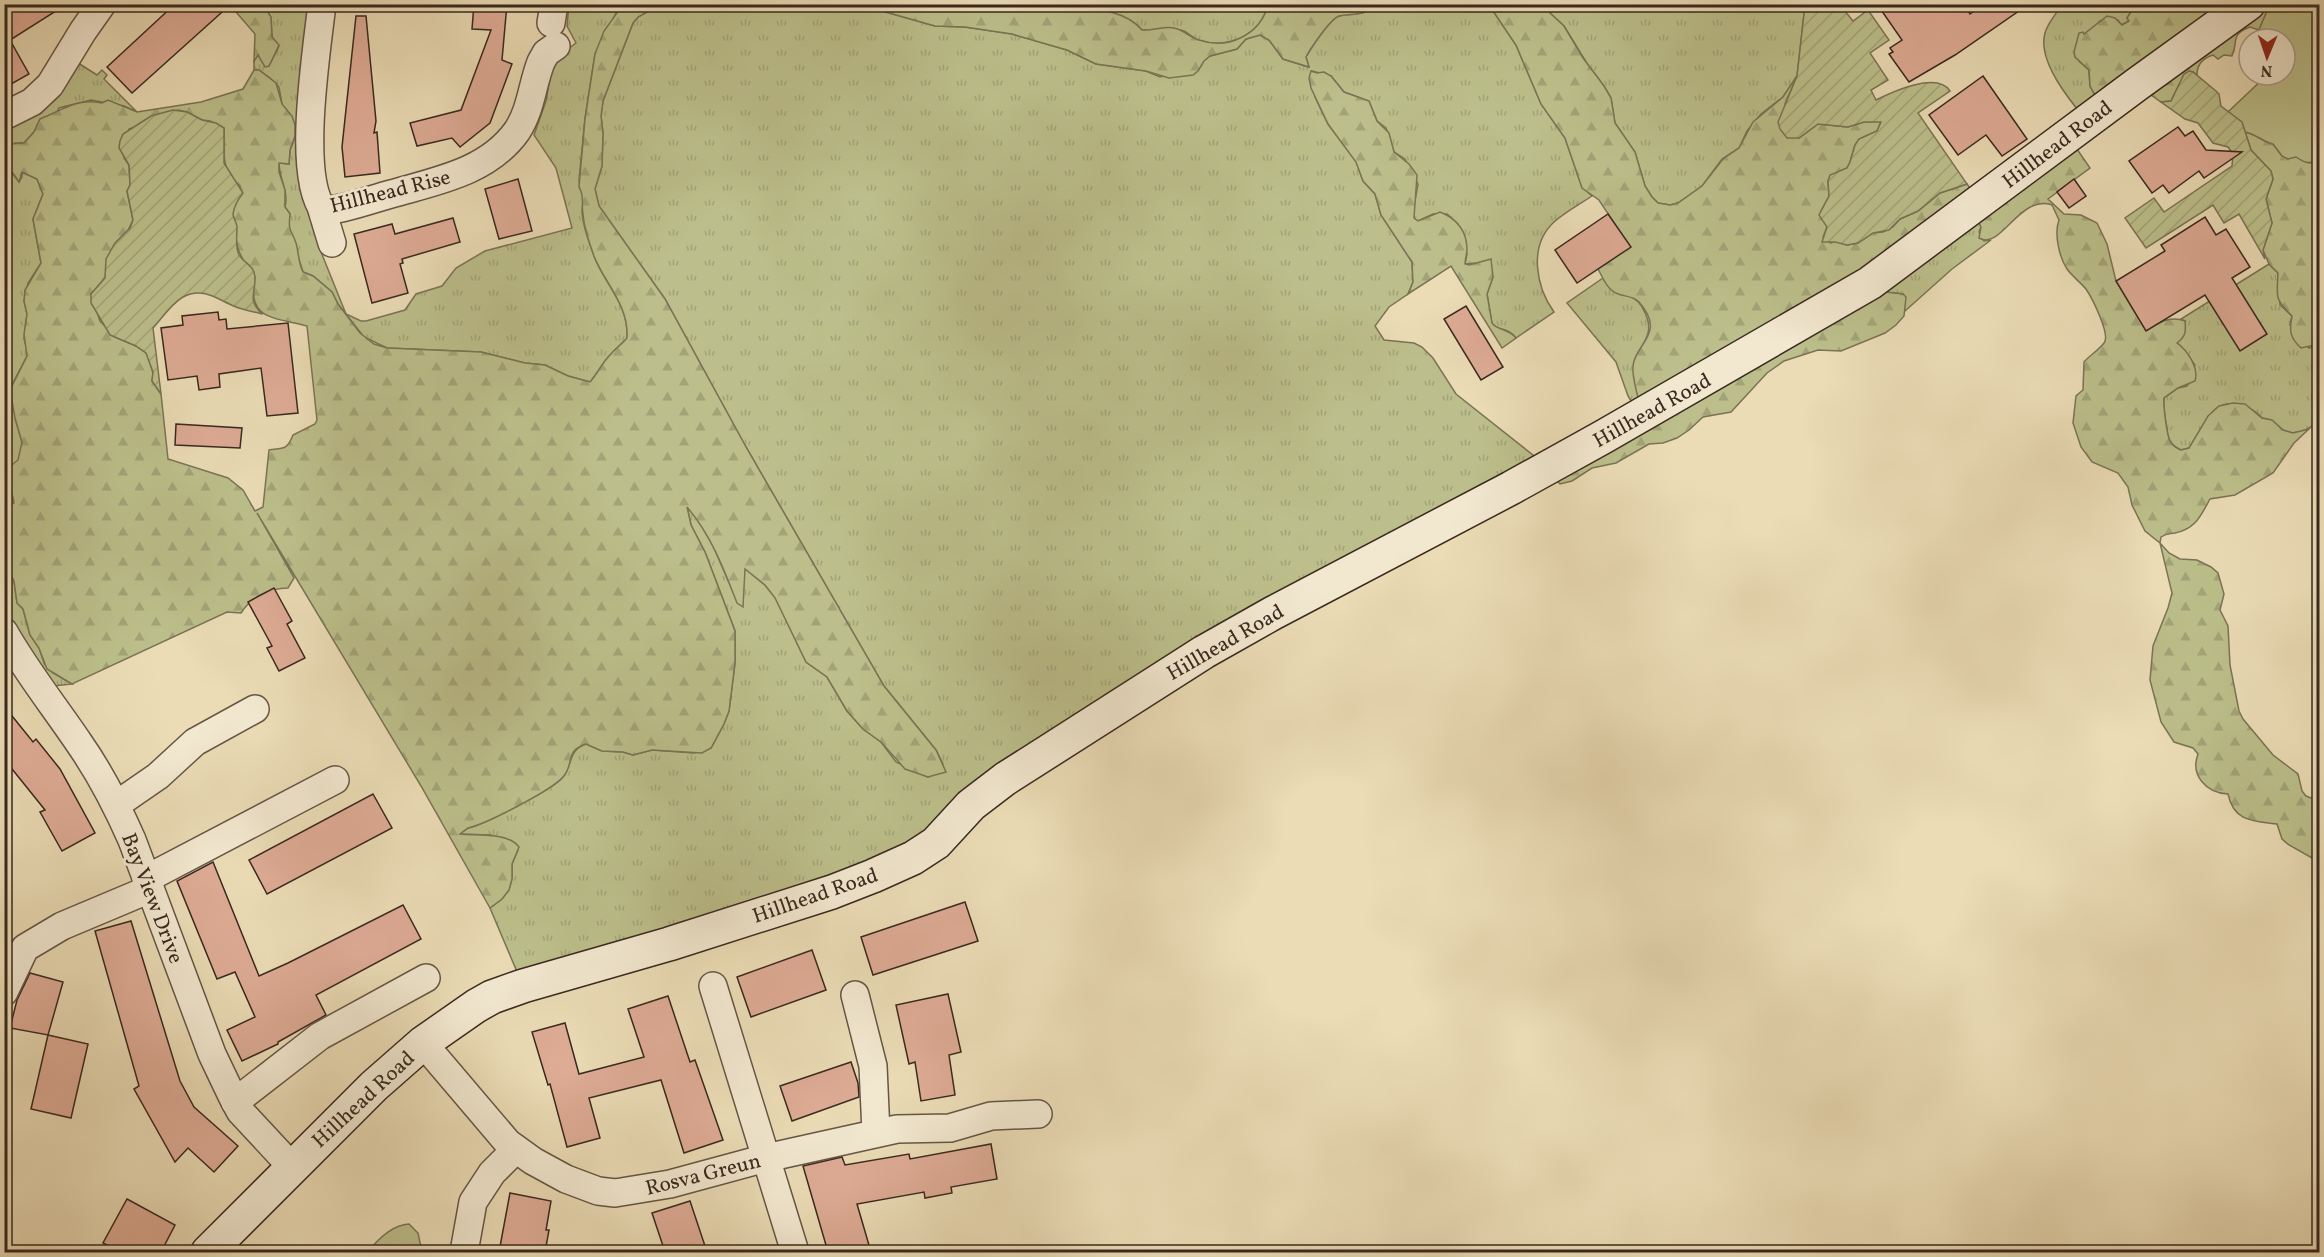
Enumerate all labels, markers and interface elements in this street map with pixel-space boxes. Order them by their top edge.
north arrow [2237,27,2297,87]
text: N [2260,59,2273,81]
street label: Hillhead Road [1997,94,2119,196]
street label: Hillhead Rise [327,163,454,221]
street label: Hillhead Road [1588,367,1717,456]
street label: Hillhead Road [1162,598,1290,689]
street label: Bay View Drive [113,829,190,968]
street label: Hillhead Road [749,861,882,931]
street label: Hillhead Road [306,1045,422,1155]
street label: Rosva Greun [643,1147,764,1204]

